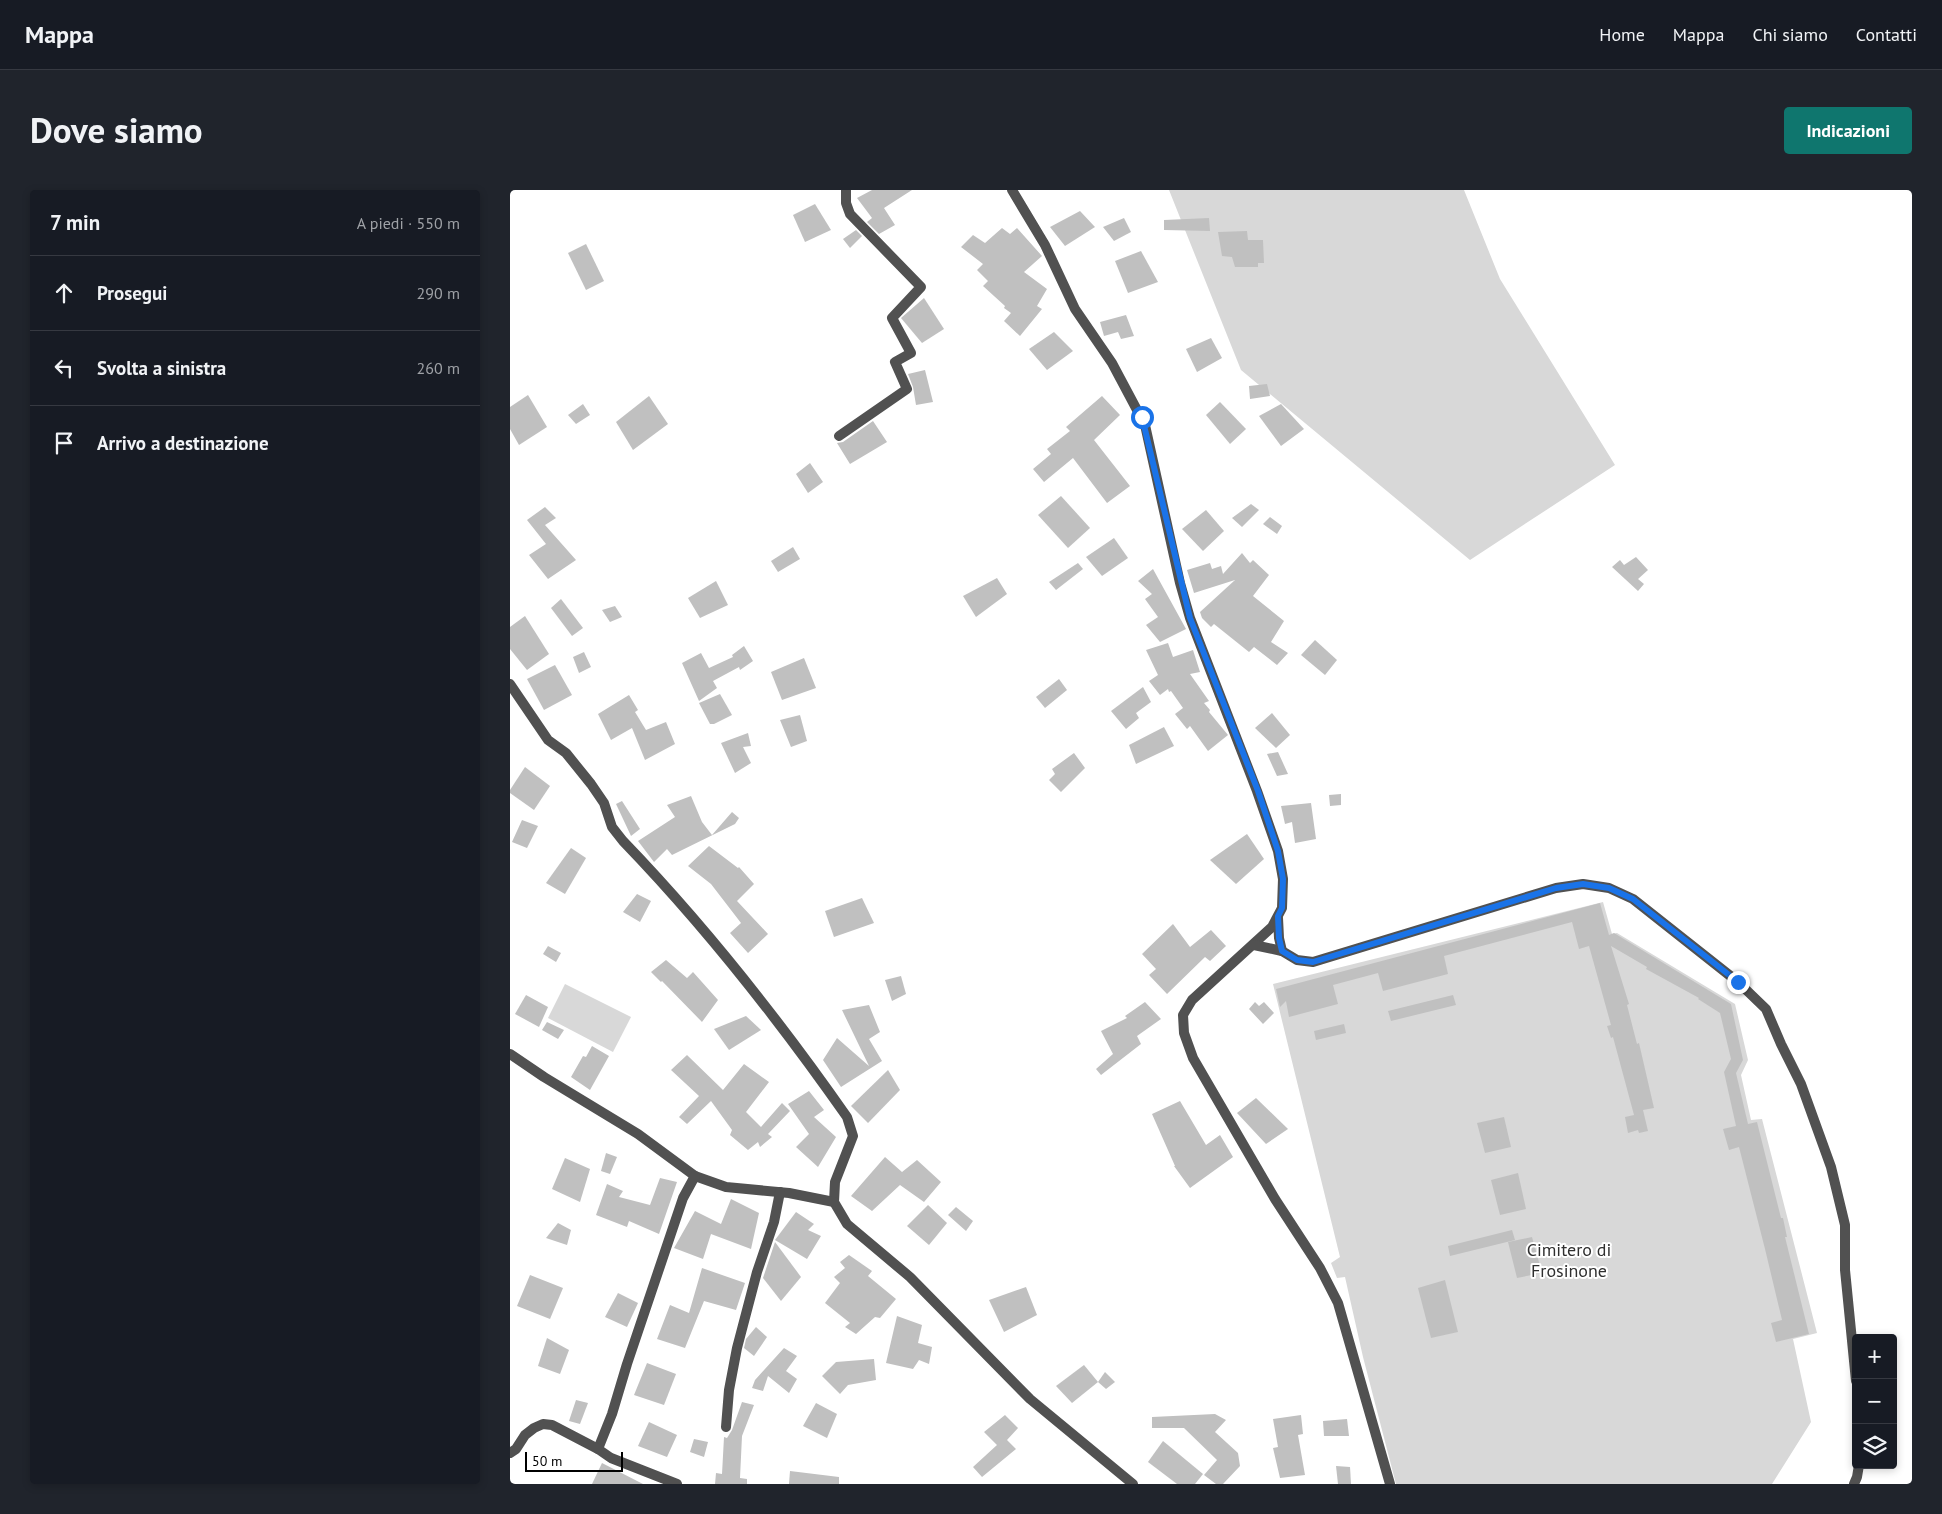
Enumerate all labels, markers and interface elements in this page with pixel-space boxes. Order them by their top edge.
text: Mappa [25,19,94,50]
text: Home [1599,23,1645,46]
text: Mappa [1673,23,1724,46]
text: Chi siamo [1752,23,1828,46]
text: Contatti [1856,23,1917,46]
text: Dove siamo [30,107,203,153]
button: Indicazioni [1784,107,1912,154]
text: 7 min [50,209,100,236]
text: A piedi · 550 m [357,213,460,233]
icon: ahead [50,279,78,307]
text: Prosegui [97,281,167,305]
text: 290 m [417,283,460,303]
icon: left [50,354,78,382]
text: Svolta a sinistra [97,356,226,380]
text: 260 m [417,358,460,378]
route start [1131,406,1154,429]
icon: arrive [50,429,78,457]
text: Arrivo a destinazione [97,431,269,455]
route end [1727,971,1750,994]
park label: Cimitero di Frosinone [1527,1238,1611,1282]
map controls [1852,1334,1897,1469]
button: + [1852,1334,1897,1379]
button: − [1852,1379,1897,1424]
button: layers [1852,1424,1897,1469]
scale bar [525,1449,622,1472]
text: 50 m [532,1452,562,1470]

